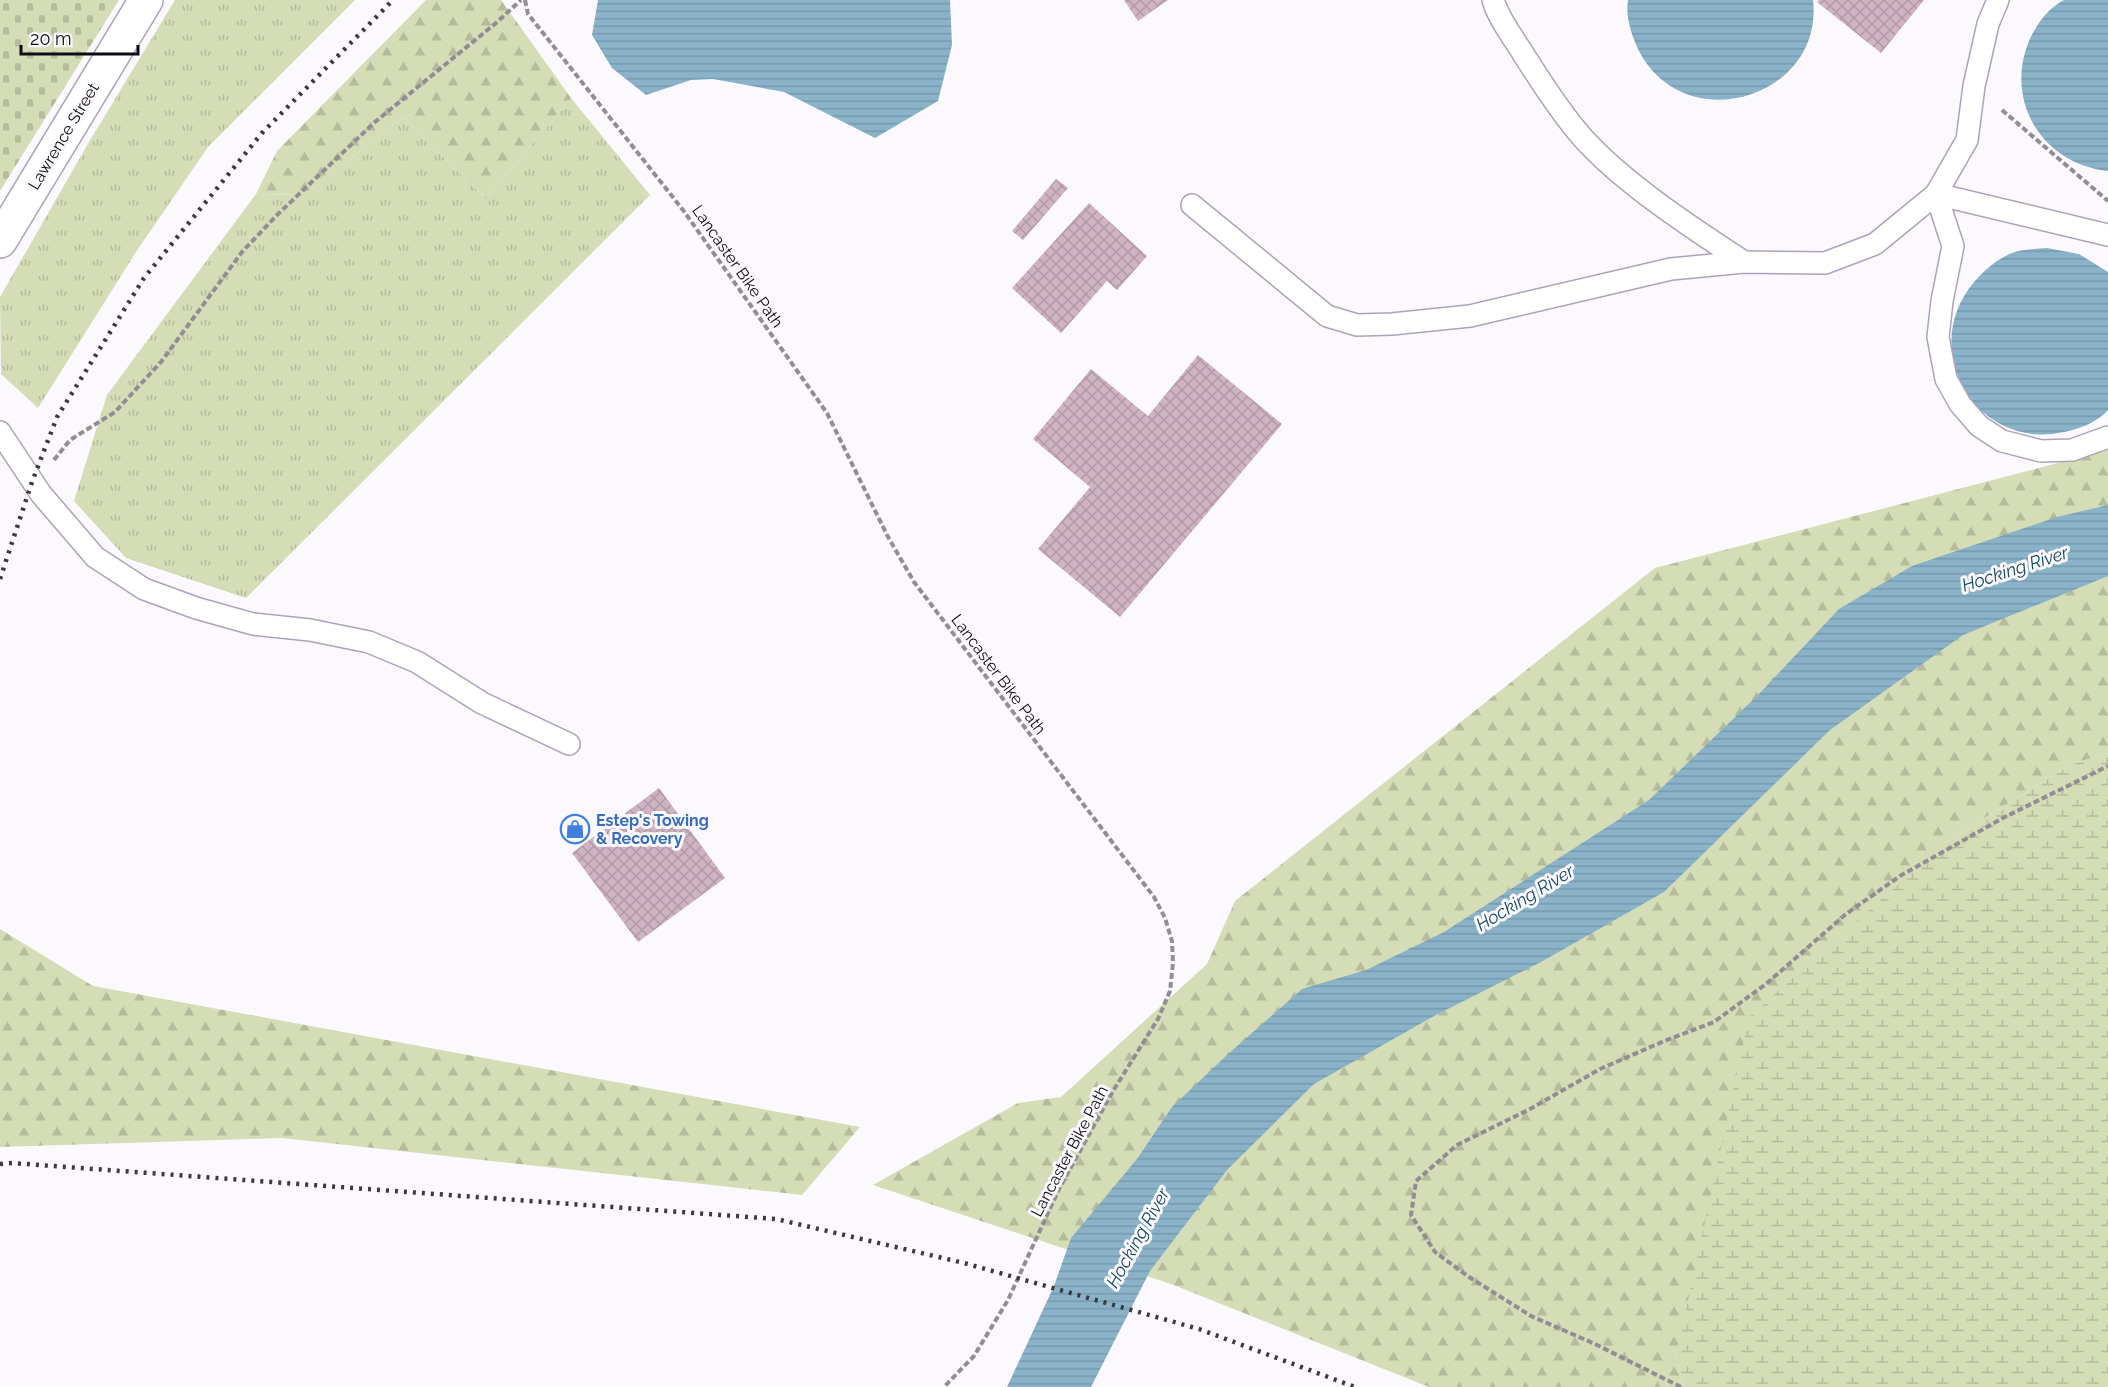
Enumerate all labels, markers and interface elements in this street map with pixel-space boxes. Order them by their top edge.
scale bar [21,18,138,56]
text: 20 m [30,28,72,49]
street label: Lawrence Street [24,79,103,193]
street label: Lancaster Bike Path [688,201,787,331]
water label: Hocking River [1959,541,2071,596]
street label: Lancaster Bike Path [947,611,1050,738]
place label: Estep's Towing & Recovery [596,811,709,848]
shop icon: Estep's Towing & Recovery [559,813,591,845]
water label: Hocking River [1472,860,1578,935]
street label: Lancaster Bike Path [1027,1083,1112,1220]
water label: Hocking River [1102,1184,1174,1291]

